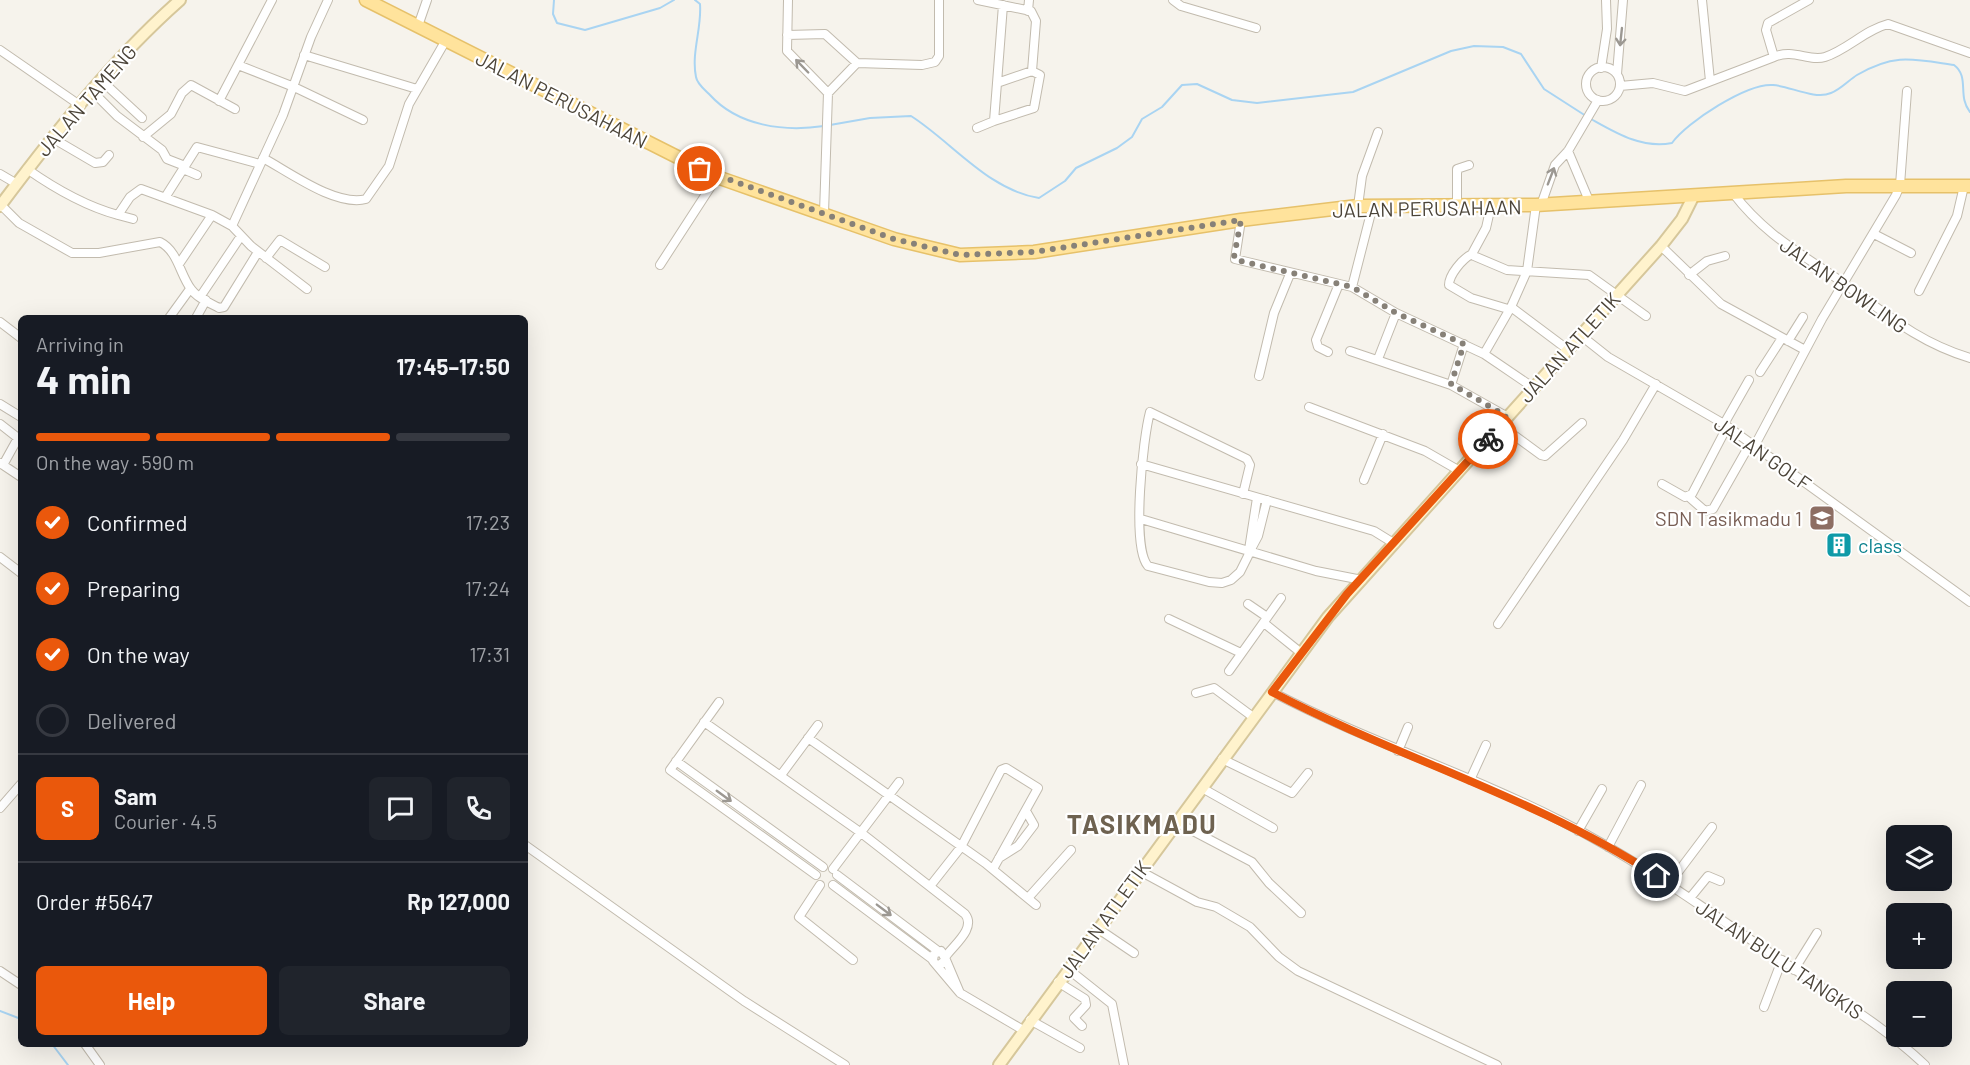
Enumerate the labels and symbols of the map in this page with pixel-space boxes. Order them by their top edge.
one-way arrow [1615,27,1626,46]
street label: JALAN TAMENG [31,39,141,161]
street label: JALAN PERUSAHAAN [472,45,652,153]
one-way arrow [794,59,809,74]
pin [674,143,725,194]
one-way arrow [1546,167,1557,185]
street label: JALAN PERUSAHAAN [1332,194,1522,222]
street label: JALAN BOWLING [1776,232,1912,338]
street label: JALAN ATLETIK [1513,287,1625,407]
courier [1458,409,1518,469]
street label: JALAN GOLF [1710,411,1816,495]
school or university icon: SDN Tasikmadu 1 [1807,503,1837,533]
place label: SDN Tasikmadu 1 [1655,506,1802,530]
building icon: class [1824,530,1854,560]
place label: class [1858,533,1902,557]
one-way arrow [715,789,731,802]
district label: TASIKMADU [1067,808,1217,839]
pin [1631,850,1682,901]
street label: JALAN ATLETIK [1053,855,1155,983]
street label: JALAN BULU TANGKIS [1692,894,1868,1024]
one-way arrow [875,904,891,916]

